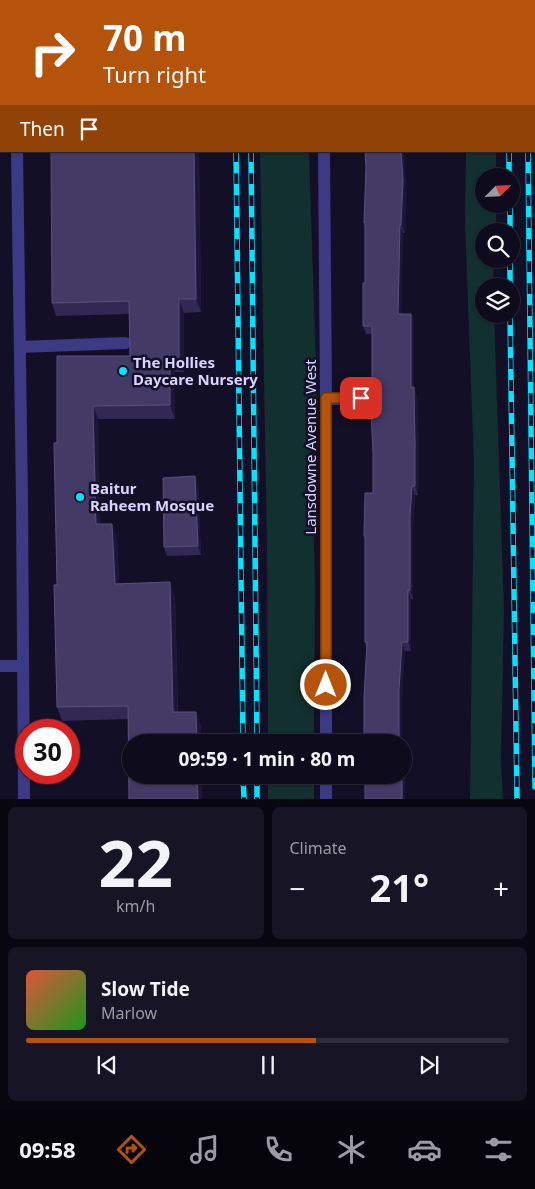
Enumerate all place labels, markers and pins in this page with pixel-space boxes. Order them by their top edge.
place label: The Hollies Daycare Nursery [133,352,258,389]
marker: The Hollies Daycare Nursery [117,365,129,377]
pin [340,377,382,419]
place label: Baitur Raheem Mosque [90,478,214,515]
marker: Baitur Raheem Mosque [74,491,86,503]

